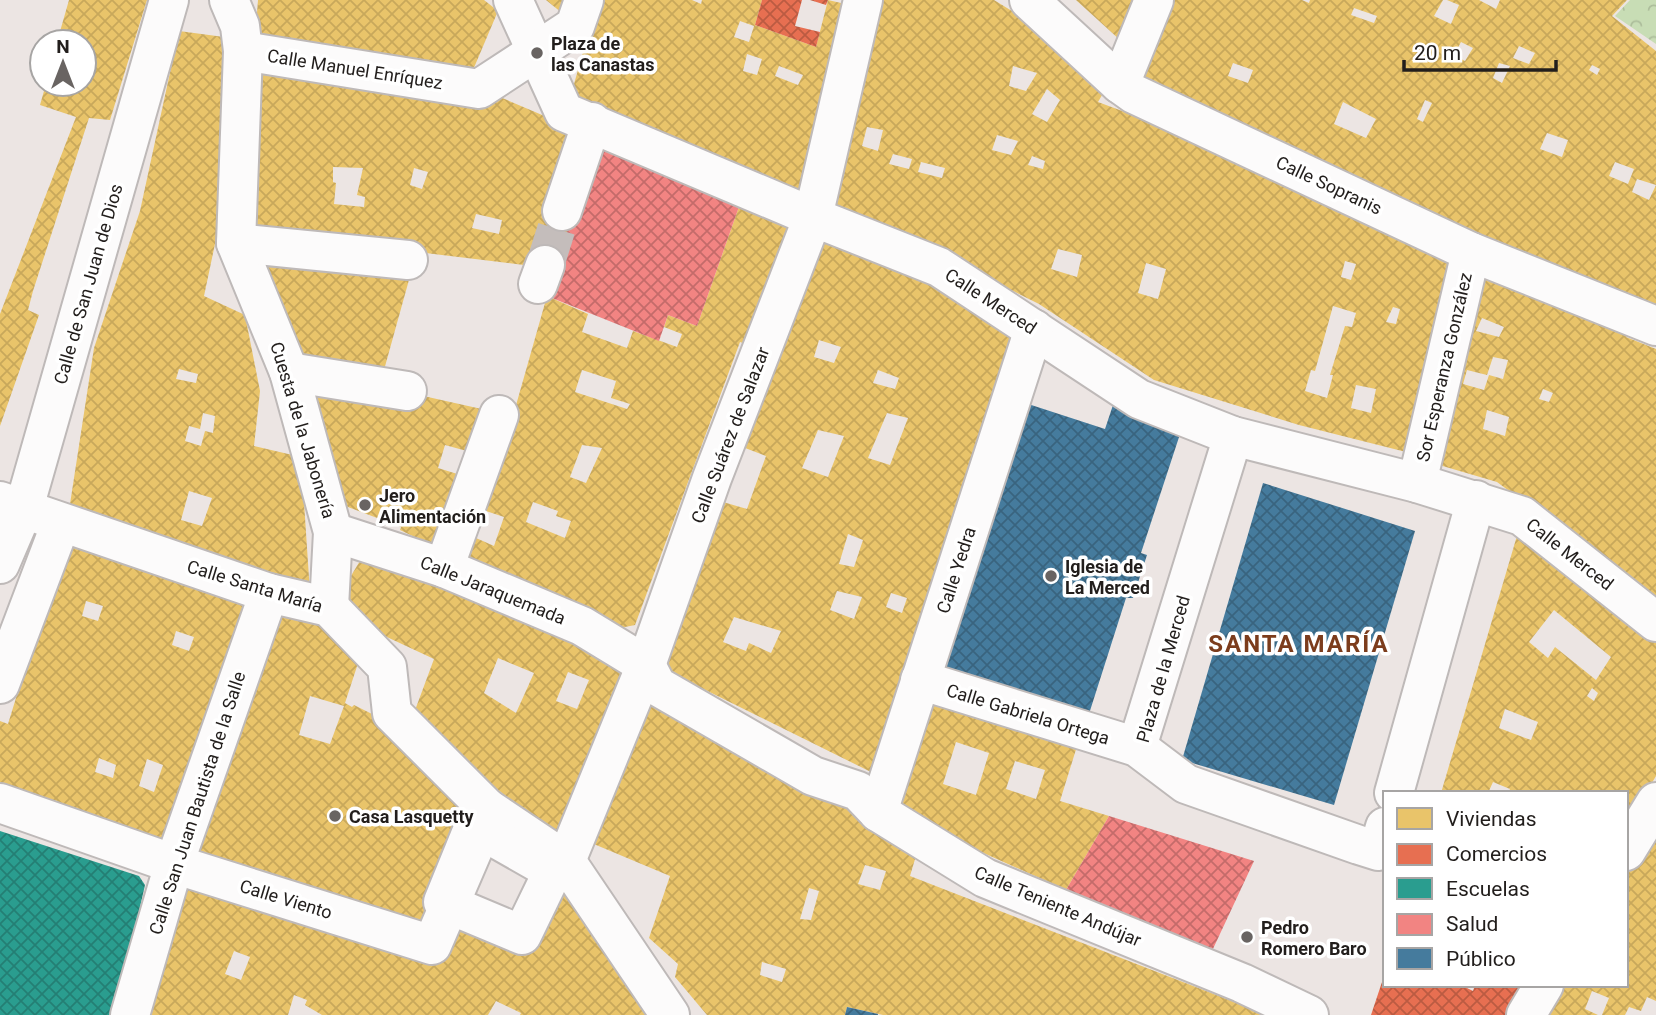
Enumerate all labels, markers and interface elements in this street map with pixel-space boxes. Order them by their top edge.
north arrow [28,28,98,98]
scale bar [1404,28,1556,72]
place label: Plaza de las Canastas [551,33,654,75]
text: N [56,35,70,58]
text: 20 m [1414,41,1461,65]
street label: Calle Manuel Enríquez [266,45,444,93]
marker: Plaza de las Canastas [529,45,545,61]
street label: Calle Sopranis [1273,151,1385,219]
street label: Calle de San Juan de Dios [49,181,127,387]
street label: Calle Merced [941,264,1041,338]
street label: Sor Esperanza González [1412,270,1476,464]
street label: Cuesta de la Jabonería [266,339,340,521]
street label: Calle Suárez de Salazar [687,344,773,526]
place label: Jero Alimentación [379,485,486,527]
marker: Jero Alimentación [357,497,373,513]
street label: Calle Merced [1522,514,1618,594]
street label: Calle Yedra [932,524,980,616]
street label: Calle Jaraquemada [417,551,569,629]
street label: Calle Santa María [185,555,325,617]
place label: Iglesia de La Merced [1065,556,1150,598]
marker: Iglesia de La Merced [1043,568,1059,584]
street label: Plaza de la Merced [1132,593,1194,745]
district label: SANTA MARÍA [1208,630,1390,658]
street label: Calle San Juan Bautista de la Salle [144,669,250,937]
street label: Calle Gabriela Ortega [944,679,1112,749]
legend [1383,791,1628,987]
place label: Casa Lasquetty [349,806,475,827]
text: Viviendas [1446,807,1537,831]
marker: Casa Lasquetty [327,808,343,824]
text: Comercios [1446,842,1547,866]
street label: Calle Teniente Andújar [972,861,1144,951]
street label: Calle Viento [237,875,335,923]
text: Escuelas [1446,877,1530,901]
text: Salud [1446,912,1498,936]
place label: Pedro Romero Baro [1261,917,1367,959]
marker: Pedro Romero Baro [1239,929,1255,945]
text: Público [1446,947,1516,971]

